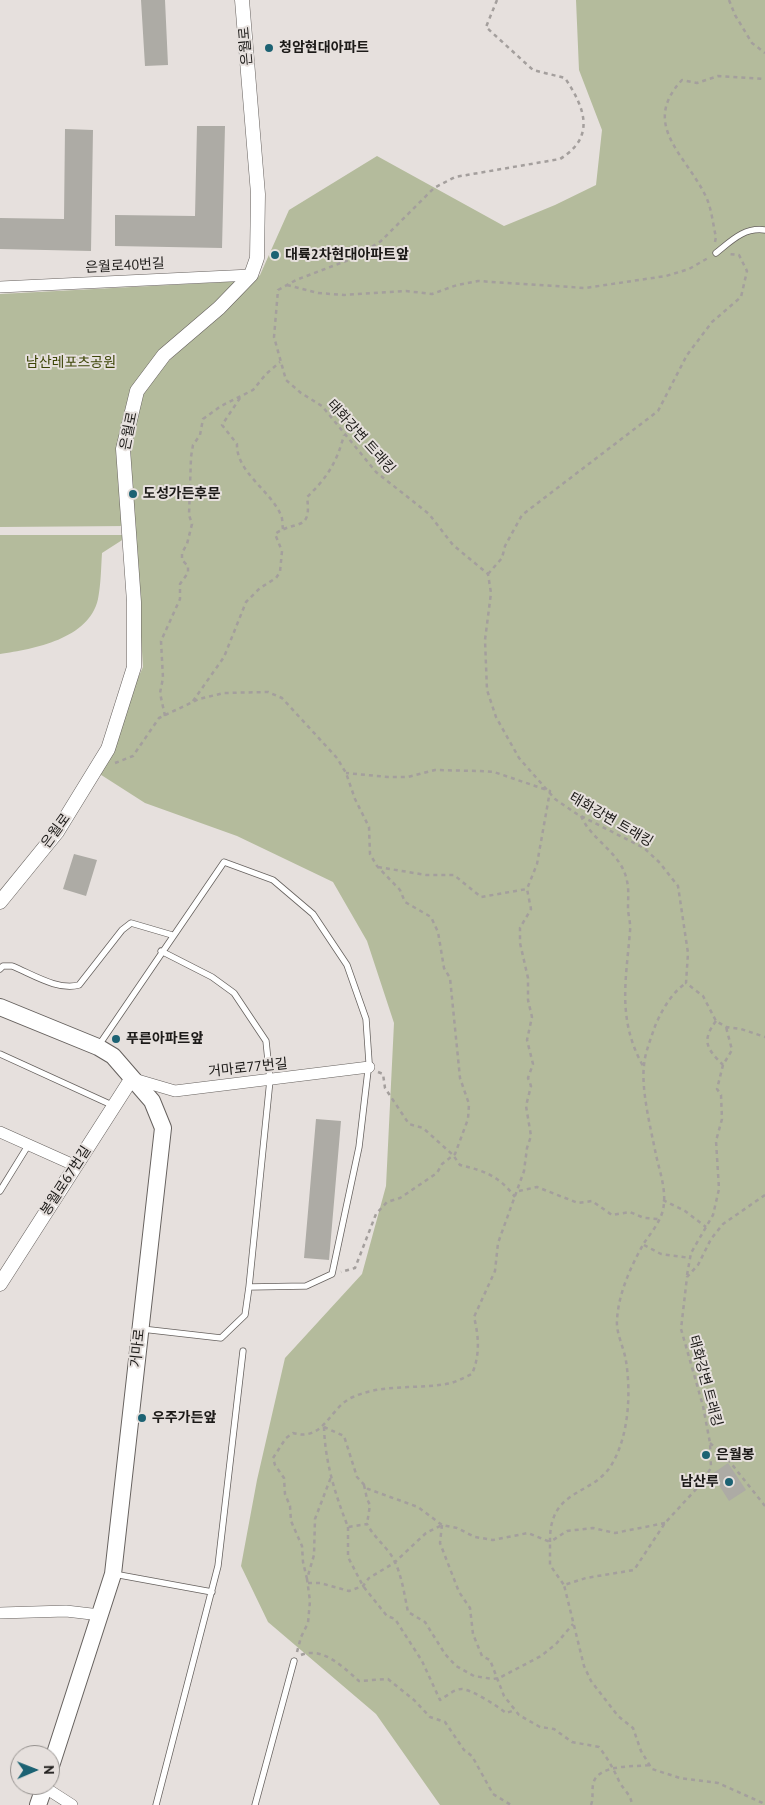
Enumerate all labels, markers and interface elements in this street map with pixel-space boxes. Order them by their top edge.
street label: 은월로 [236,26,256,66]
place label: 청암현대아파트 [279,40,369,56]
marker: 청암현대아파트 [263,42,275,54]
place label: 대륙2차현대아파트앞 [285,247,409,263]
marker: 대륙2차현대아파트앞 [269,249,281,261]
street label: 은월로40번길 [85,256,165,276]
park label: 남산레포츠공원 [26,355,116,371]
street label: 태화강변 트래킹 [323,396,399,478]
street label: 은월로 [117,410,141,452]
place label: 도성가든후문 [143,486,220,502]
marker: 도성가든후문 [127,488,139,500]
street label: 태화강변 트래킹 [566,789,656,851]
street label: 은월로 [38,810,74,852]
place label: 푸른아파트앞 [126,1031,203,1047]
marker: 푸른아파트앞 [110,1033,122,1045]
street label: 거마로77번길 [208,1055,288,1081]
street label: 봉월로67번길 [37,1143,95,1219]
street label: 거마로 [128,1328,148,1368]
street label: 태화강변 트래킹 [685,1333,725,1429]
place label: 우주가든앞 [152,1410,216,1426]
marker: 우주가든앞 [136,1412,148,1424]
place label: 은월봉 [716,1447,755,1463]
marker: 은월봉 [700,1449,712,1461]
place label: 남산루 [680,1474,719,1490]
marker: 남산루 [723,1476,735,1488]
north arrow [10,1745,60,1795]
text: N [40,1765,58,1775]

